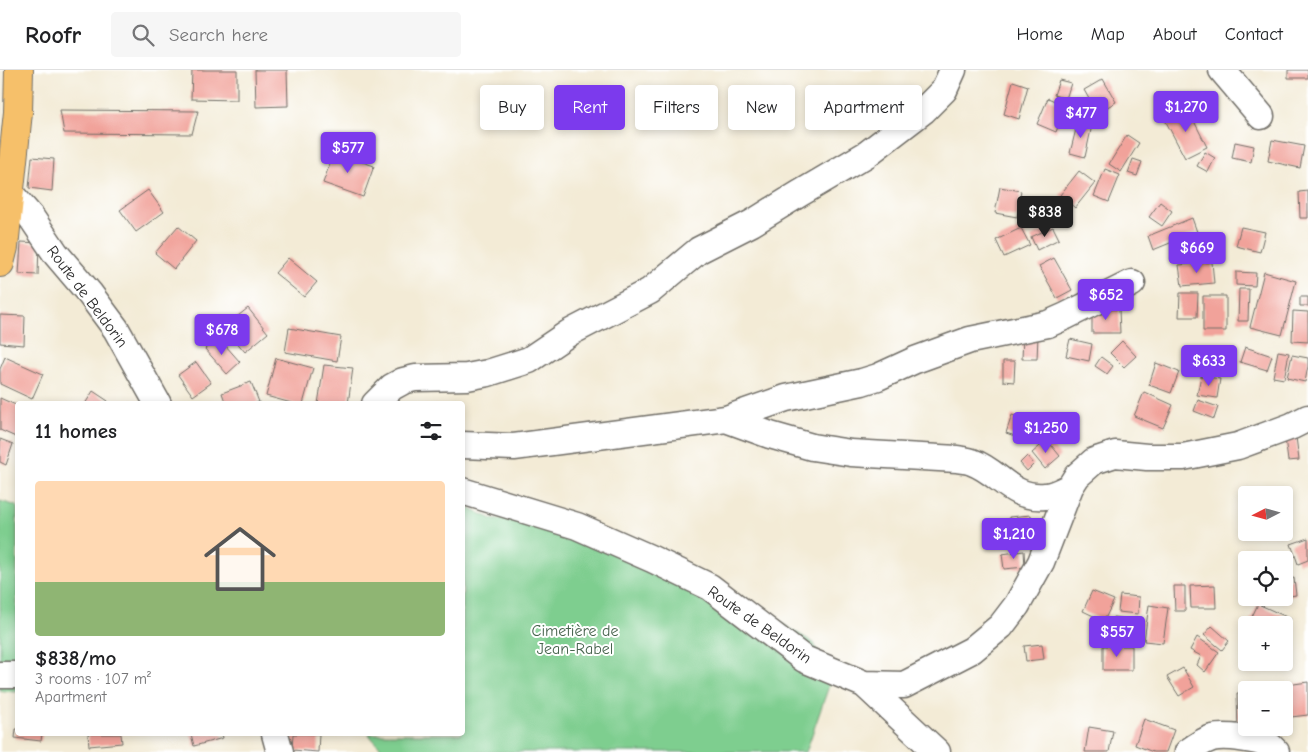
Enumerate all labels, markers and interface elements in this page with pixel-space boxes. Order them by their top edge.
search box [111,12,461,57]
text: Roofr [25,21,81,49]
icon: search [129,21,157,49]
text: Search here [169,24,268,46]
text: Home [1016,24,1063,45]
text: Map [1091,24,1125,45]
text: About [1153,24,1197,45]
text: Contact [1225,24,1283,45]
chip: Buy [480,85,544,130]
chip: Rent [554,85,625,130]
chip: Filters [635,85,718,130]
chip: New [728,85,795,130]
chip: Apartment [805,85,922,130]
pin: $1,270 [1145,90,1227,133]
pin: $477 [1051,97,1111,139]
text: $1,270 [1164,98,1208,116]
text: $477 [1065,104,1097,122]
pin: $577 [318,132,378,174]
text: $577 [332,139,364,157]
pin: $838 [1015,196,1075,238]
text: $838 [1028,203,1062,221]
pin: $669 [1167,232,1227,274]
text: $669 [1180,239,1214,257]
street label: Route de Beldorin [43,242,131,351]
pin: $652 [1076,278,1136,321]
text: $652 [1089,286,1123,304]
pin: $678 [192,314,252,356]
text: $678 [206,321,238,339]
pin: $633 [1179,344,1239,387]
text: $633 [1192,352,1226,370]
pin: $1,250 [1005,412,1087,454]
icon: filters [417,417,445,445]
text: 11 homes [35,419,117,443]
text: $1,250 [1024,419,1068,437]
north arrow [1238,486,1292,541]
map controls [1238,486,1293,736]
icon: home [195,514,285,604]
pin: $1,210 [973,518,1055,560]
text: $1,210 [993,525,1035,543]
button: locate [1238,551,1293,606]
street label: Route de Beldorin [704,582,815,667]
pin: $557 [1087,616,1147,658]
button: + [1238,616,1293,671]
park label: Cimetière de Jean-Rabel [532,622,618,658]
text: $557 [1100,623,1134,641]
text: $838/mo [35,646,116,670]
text: 3 rooms · 107 m² [35,670,151,688]
button: − [1238,681,1293,736]
text: Apartment [35,688,107,706]

